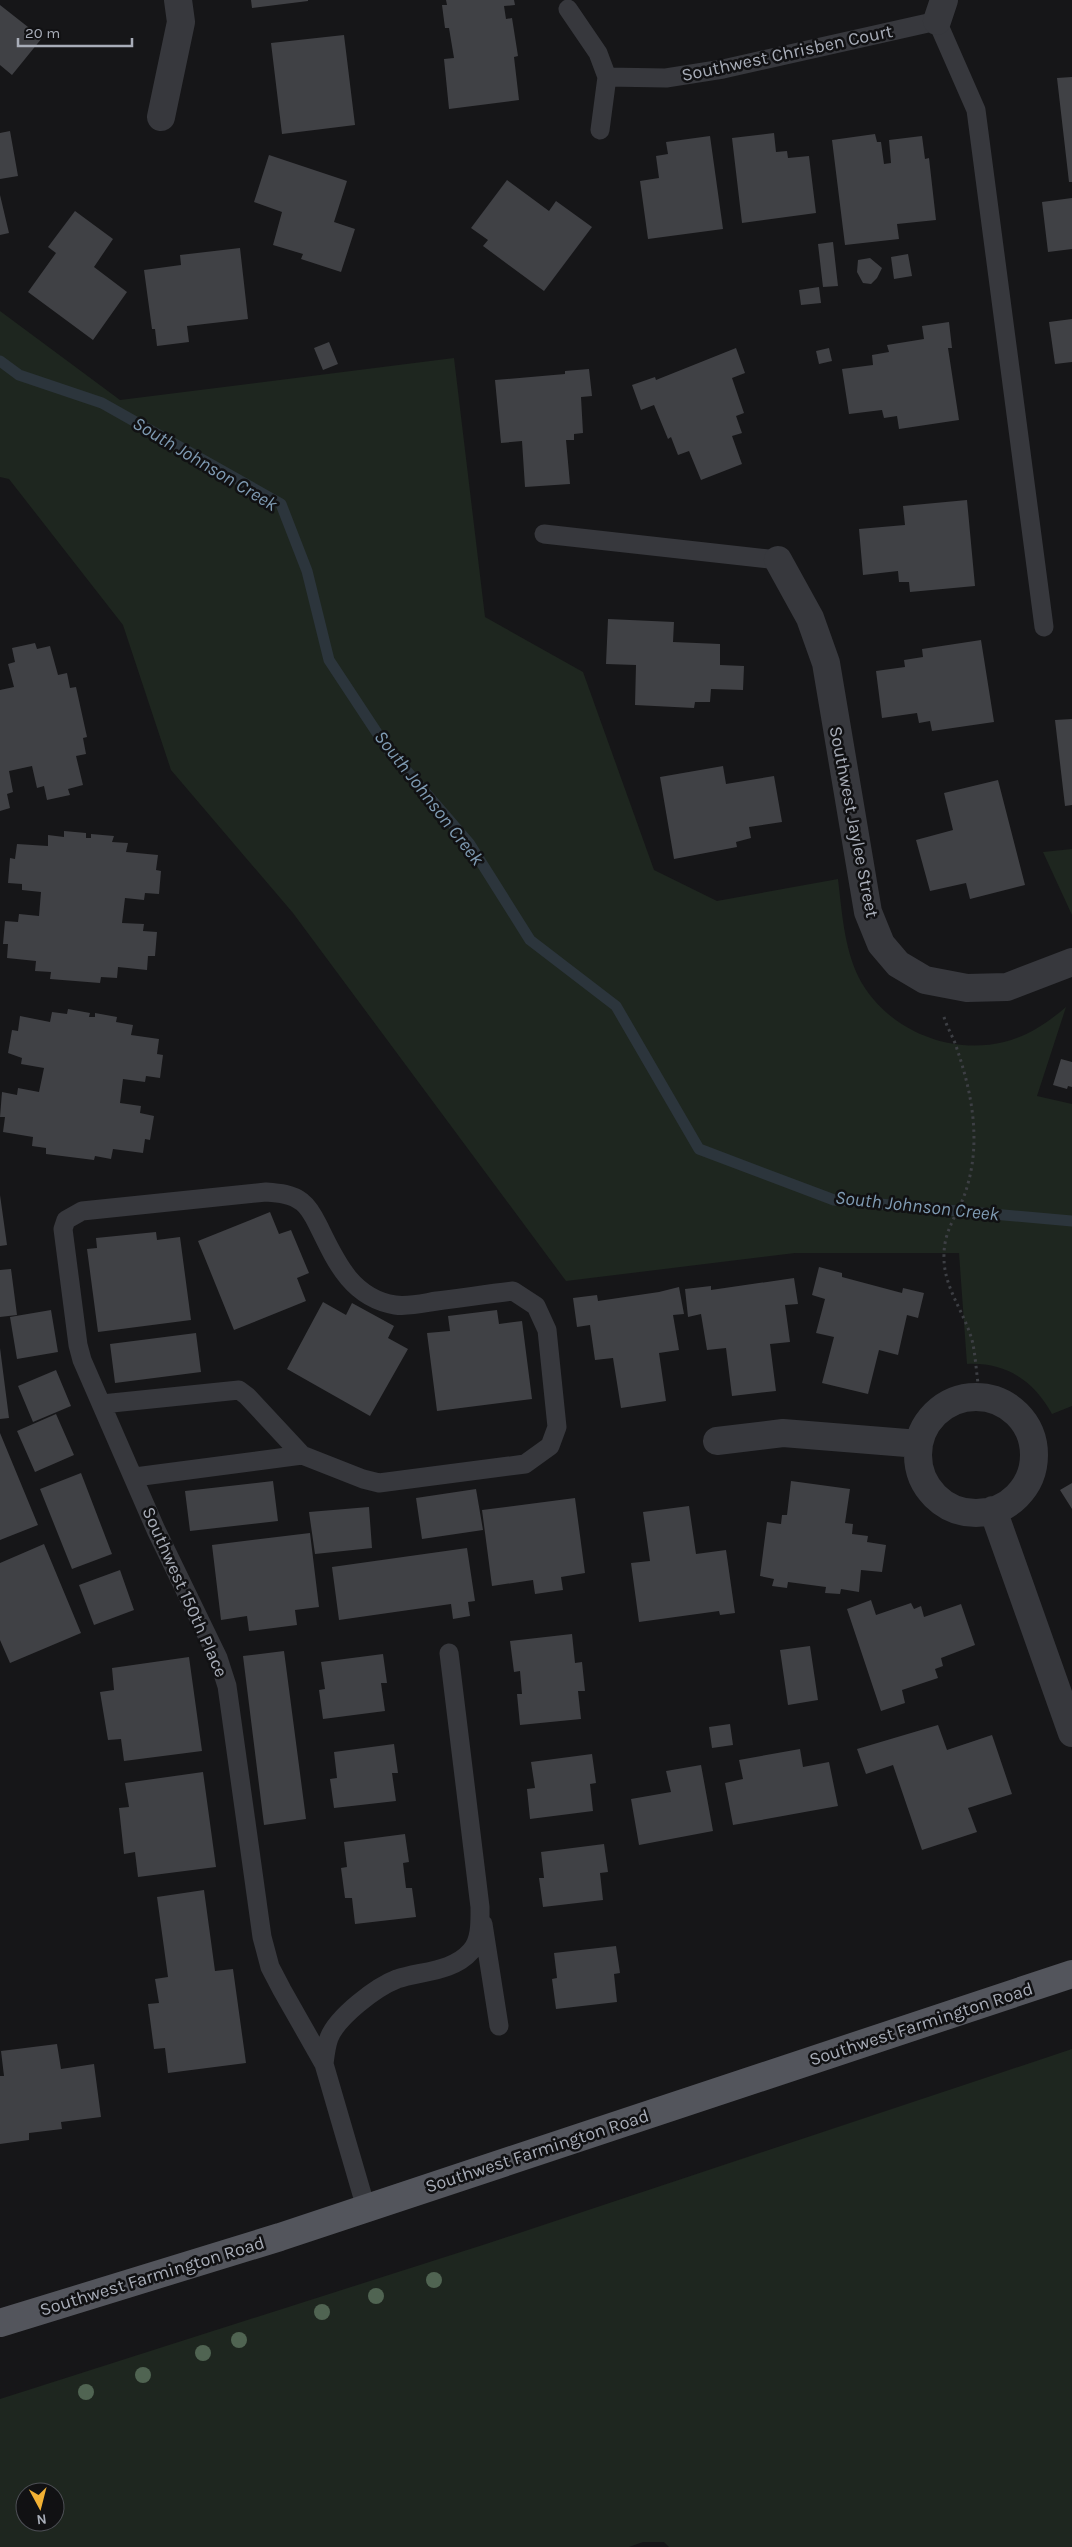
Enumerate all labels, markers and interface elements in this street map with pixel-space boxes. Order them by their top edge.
scale bar [18,15,131,47]
street label: Southwest Chrisben Court [679,20,895,86]
text: 20 m [25,24,60,42]
water label: South Johnson Creek [129,412,282,516]
street label: Southwest Jaylee Street [825,724,883,920]
water label: South Johnson Creek [370,726,489,870]
water label: South Johnson Creek [834,1186,1000,1226]
street label: Southwest 150th Place [137,1503,233,1681]
street label: Southwest Farmington Road [806,1977,1036,2071]
street label: Southwest Farmington Road [422,2104,652,2198]
street label: Southwest Farmington Road [37,2231,267,2321]
north arrow [15,2482,65,2532]
text: N [36,2510,48,2528]

